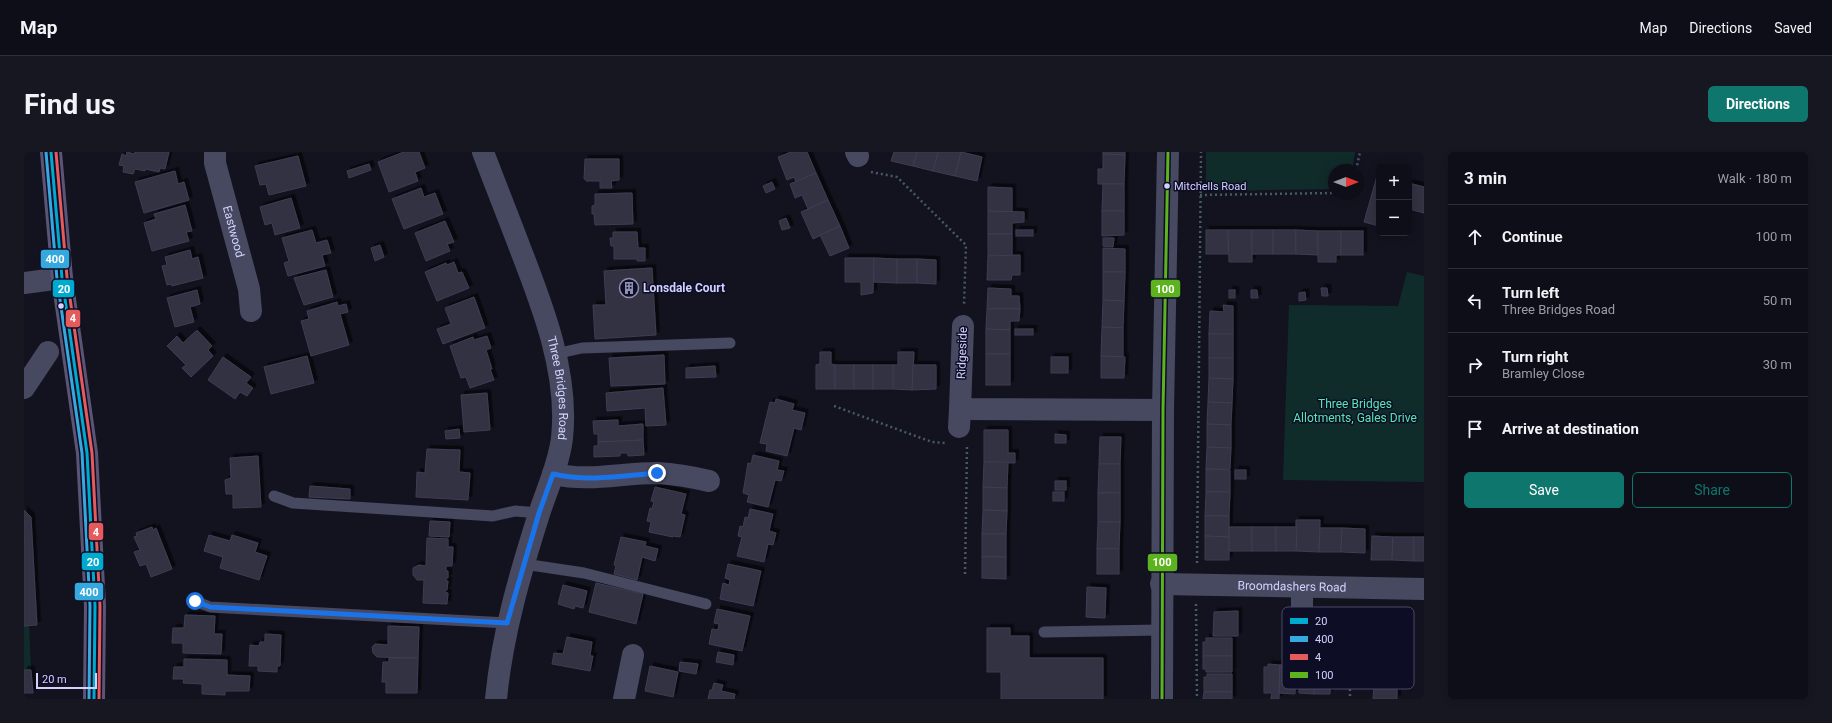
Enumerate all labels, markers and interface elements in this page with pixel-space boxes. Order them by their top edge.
text: Map [20,16,58,39]
text: Map [1640,20,1667,36]
text: Directions [1689,20,1752,36]
text: Saved [1774,20,1812,36]
button: Directions [1708,86,1808,122]
text: Find us [24,88,115,121]
north arrow [1328,164,1364,200]
map controls [1376,164,1412,236]
button: + [1376,164,1412,200]
text: 3 min [1464,168,1507,188]
text: Walk · 180 m [1717,171,1792,186]
place label: Mitchells Road [1174,180,1247,193]
marker: Mitchells Road [1162,181,1172,191]
button: − [1376,200,1412,236]
street label: Eastwood [220,204,247,259]
icon: ahead [1464,226,1486,248]
text: Continue [1502,228,1563,246]
text: 100 m [1755,229,1792,244]
line badge: 400 [40,249,70,269]
text: 400 [46,253,64,266]
building icon: Lonsdale Court [618,277,640,299]
line badge: 20 [52,279,75,298]
line badge: 100 [1150,279,1181,298]
place label: Lonsdale Court [643,281,725,295]
text: 20 [58,283,70,296]
text: 100 [1156,283,1174,296]
text: Turn left [1502,284,1559,302]
icon: left [1464,290,1486,312]
text: 50 m [1763,293,1792,308]
unlabelled marker [56,301,66,311]
text: Three Bridges Road [1502,302,1615,317]
line badge: 4 [65,309,81,328]
text: 4 [70,312,77,325]
street label: Ridgeside [954,327,970,379]
street label: Three Bridges Road [544,335,570,441]
text: Turn right [1502,348,1568,366]
icon: right [1464,354,1486,376]
text: 30 m [1763,357,1792,372]
text: Bramley Close [1502,366,1585,381]
park label: Three Bridges Allotments, Gales Drive [1293,397,1417,425]
icon: arrive [1464,418,1486,440]
text: Arrive at destination [1502,420,1639,438]
route end [648,464,666,482]
button: Save [1464,472,1624,508]
button: Share [1632,472,1792,508]
line badge: 4 [88,522,104,541]
text: 4 [93,526,100,539]
line badge: 20 [81,552,104,571]
line badge: 100 [1147,553,1178,572]
text: 20 [87,556,99,569]
text: 100 [1153,556,1171,569]
street label: Broomdashers Road [1237,578,1347,595]
line badge: 400 [74,582,104,601]
text: 400 [80,586,98,599]
route start [186,592,204,610]
legend [1282,607,1414,689]
text: 20 [1315,615,1327,628]
text: 400 [1315,633,1334,646]
text: 4 [1315,651,1321,664]
text: 100 [1315,669,1334,682]
scale bar [36,671,97,690]
text: 20 m [42,673,67,686]

